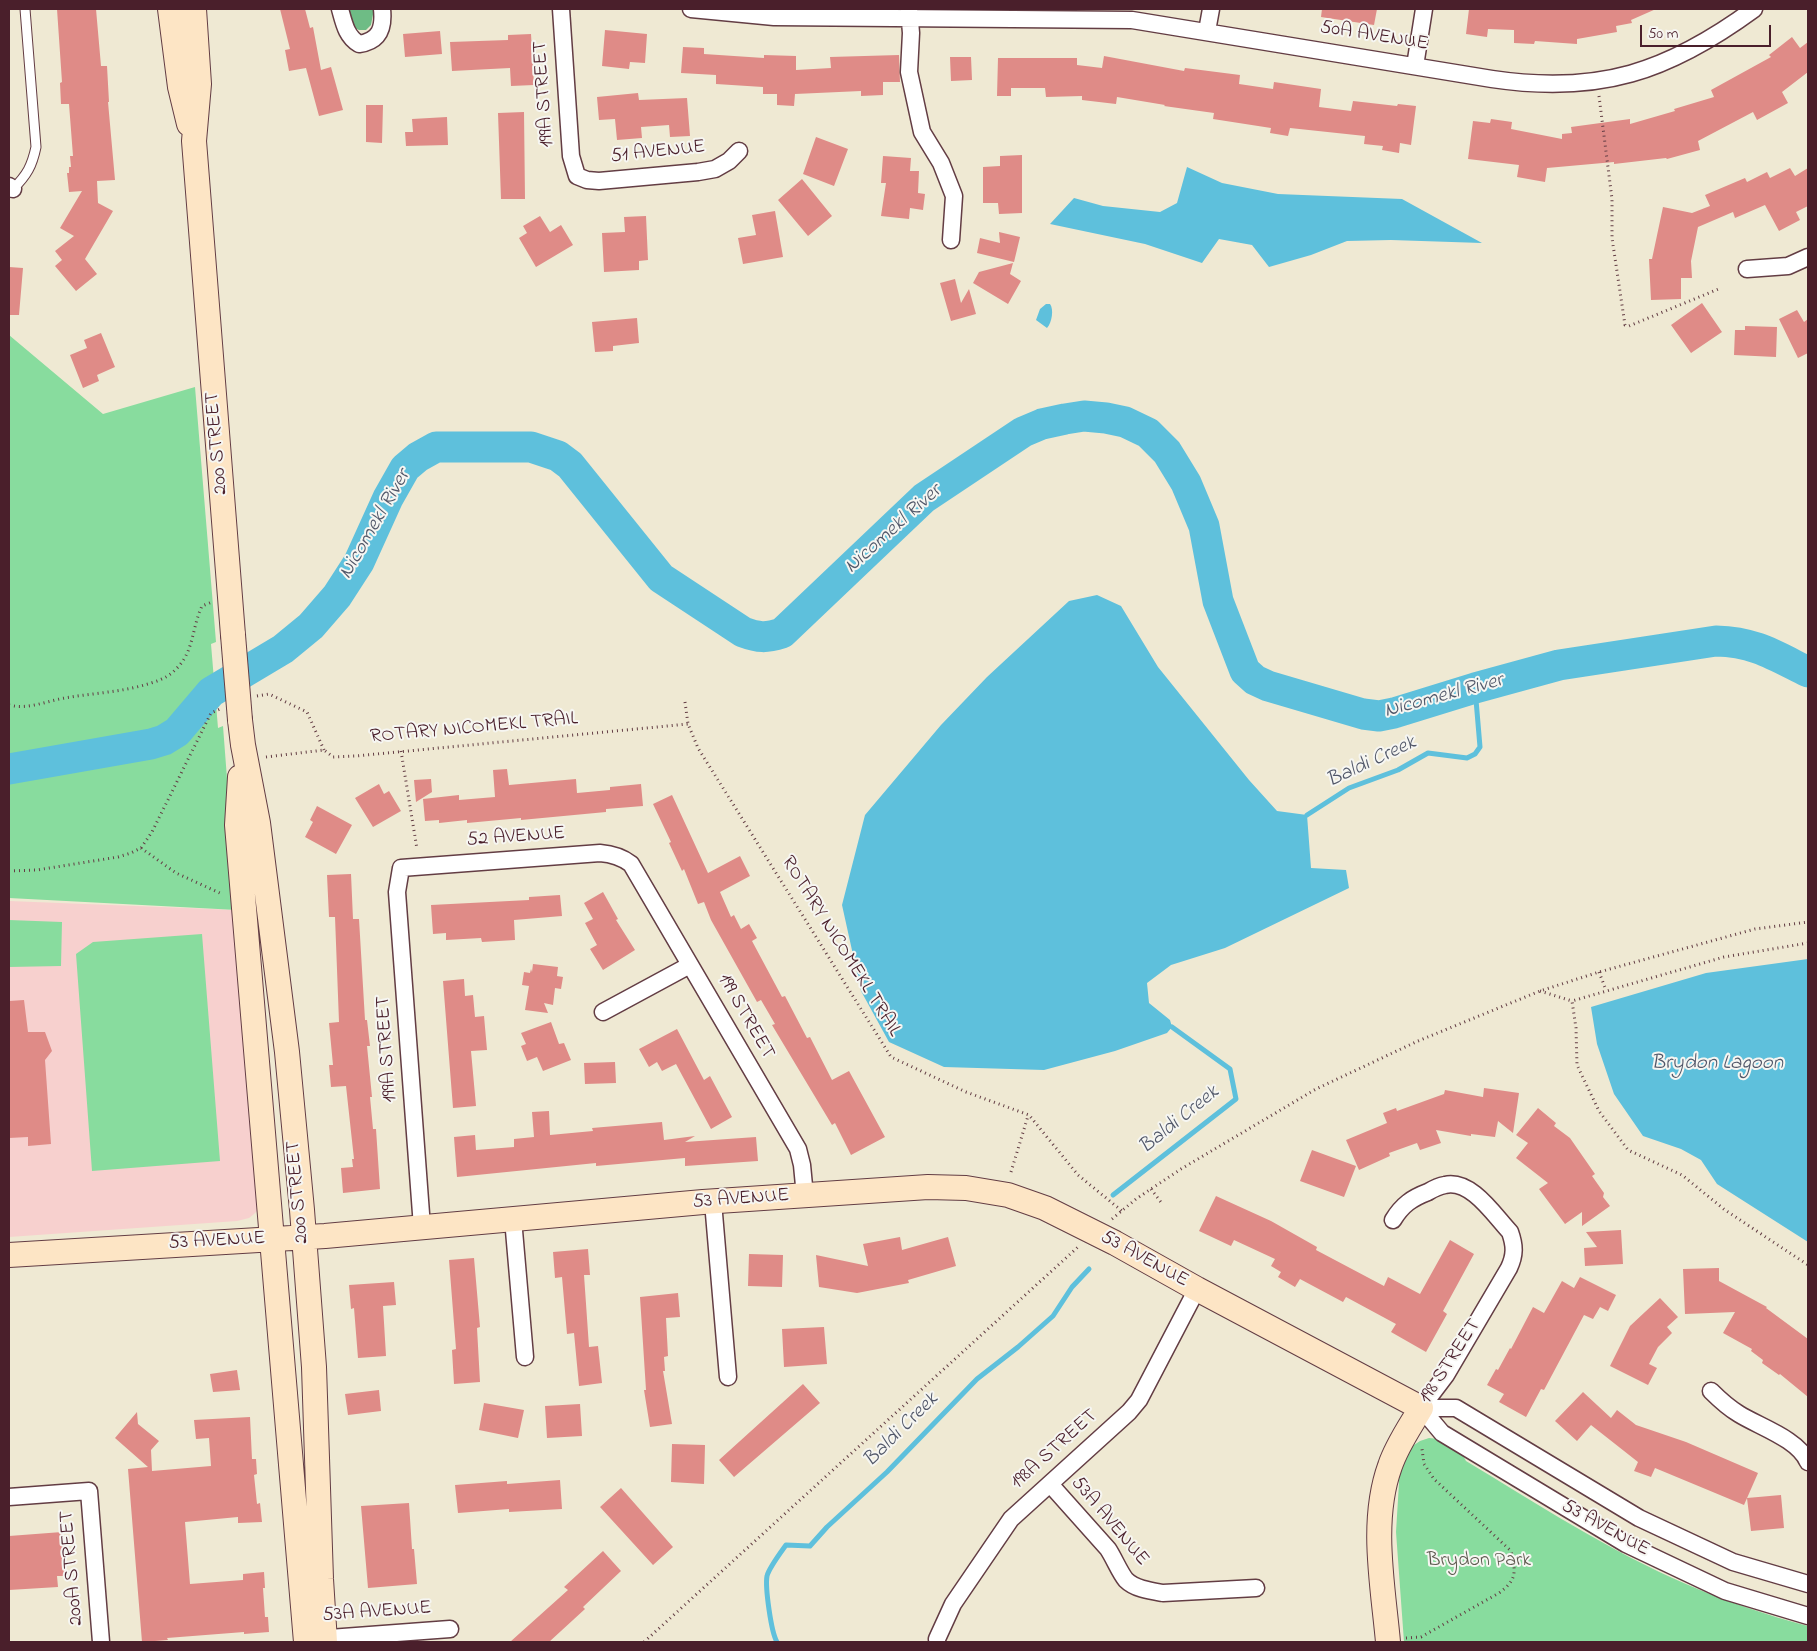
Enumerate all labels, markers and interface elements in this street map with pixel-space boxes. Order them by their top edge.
scale bar [1642,15,1773,47]
street label: 50A AVENUE [1318,17,1430,57]
text: 50 m [1648,23,1678,45]
street label: 199A STREET [529,40,561,148]
street label: 51 AVENUE [610,136,706,170]
street label: 200 STREET [202,391,234,495]
water label: Nicomekl River [335,466,417,584]
water label: Nicomekl River [840,480,948,580]
water label: Nicomekl River [1382,669,1506,725]
street label: ROTARY NICOMEKL TRAIL [369,708,579,750]
water label: Baldi Creek [1323,731,1421,795]
street label: 52 AVENUE [466,823,566,853]
street label: ROTARY NICOMEKL TRAIL [775,852,905,1042]
street label: 199 STREET [711,970,779,1064]
street label: 199A STREET [372,995,404,1103]
water label: Brydon Lagoon [1651,1052,1783,1078]
water label: Baldi Creek [1135,1081,1225,1161]
street label: 200 STREET [283,1140,315,1244]
street label: 53 AVENUE [692,1185,790,1215]
street label: 53 AVENUE [1096,1226,1192,1294]
street label: 53 AVENUE [168,1227,266,1257]
street label: 198 STREET [1415,1315,1487,1409]
water label: Baldi Creek [859,1388,945,1474]
street label: 198A STREET [1007,1405,1103,1495]
street label: 53A AVENUE [1065,1472,1153,1572]
street label: 53 AVENUE [1557,1495,1653,1563]
street label: 200A STREET [56,1509,90,1627]
park label: Brydon Park [1427,1550,1531,1574]
street label: 53A AVENUE [322,1597,432,1629]

